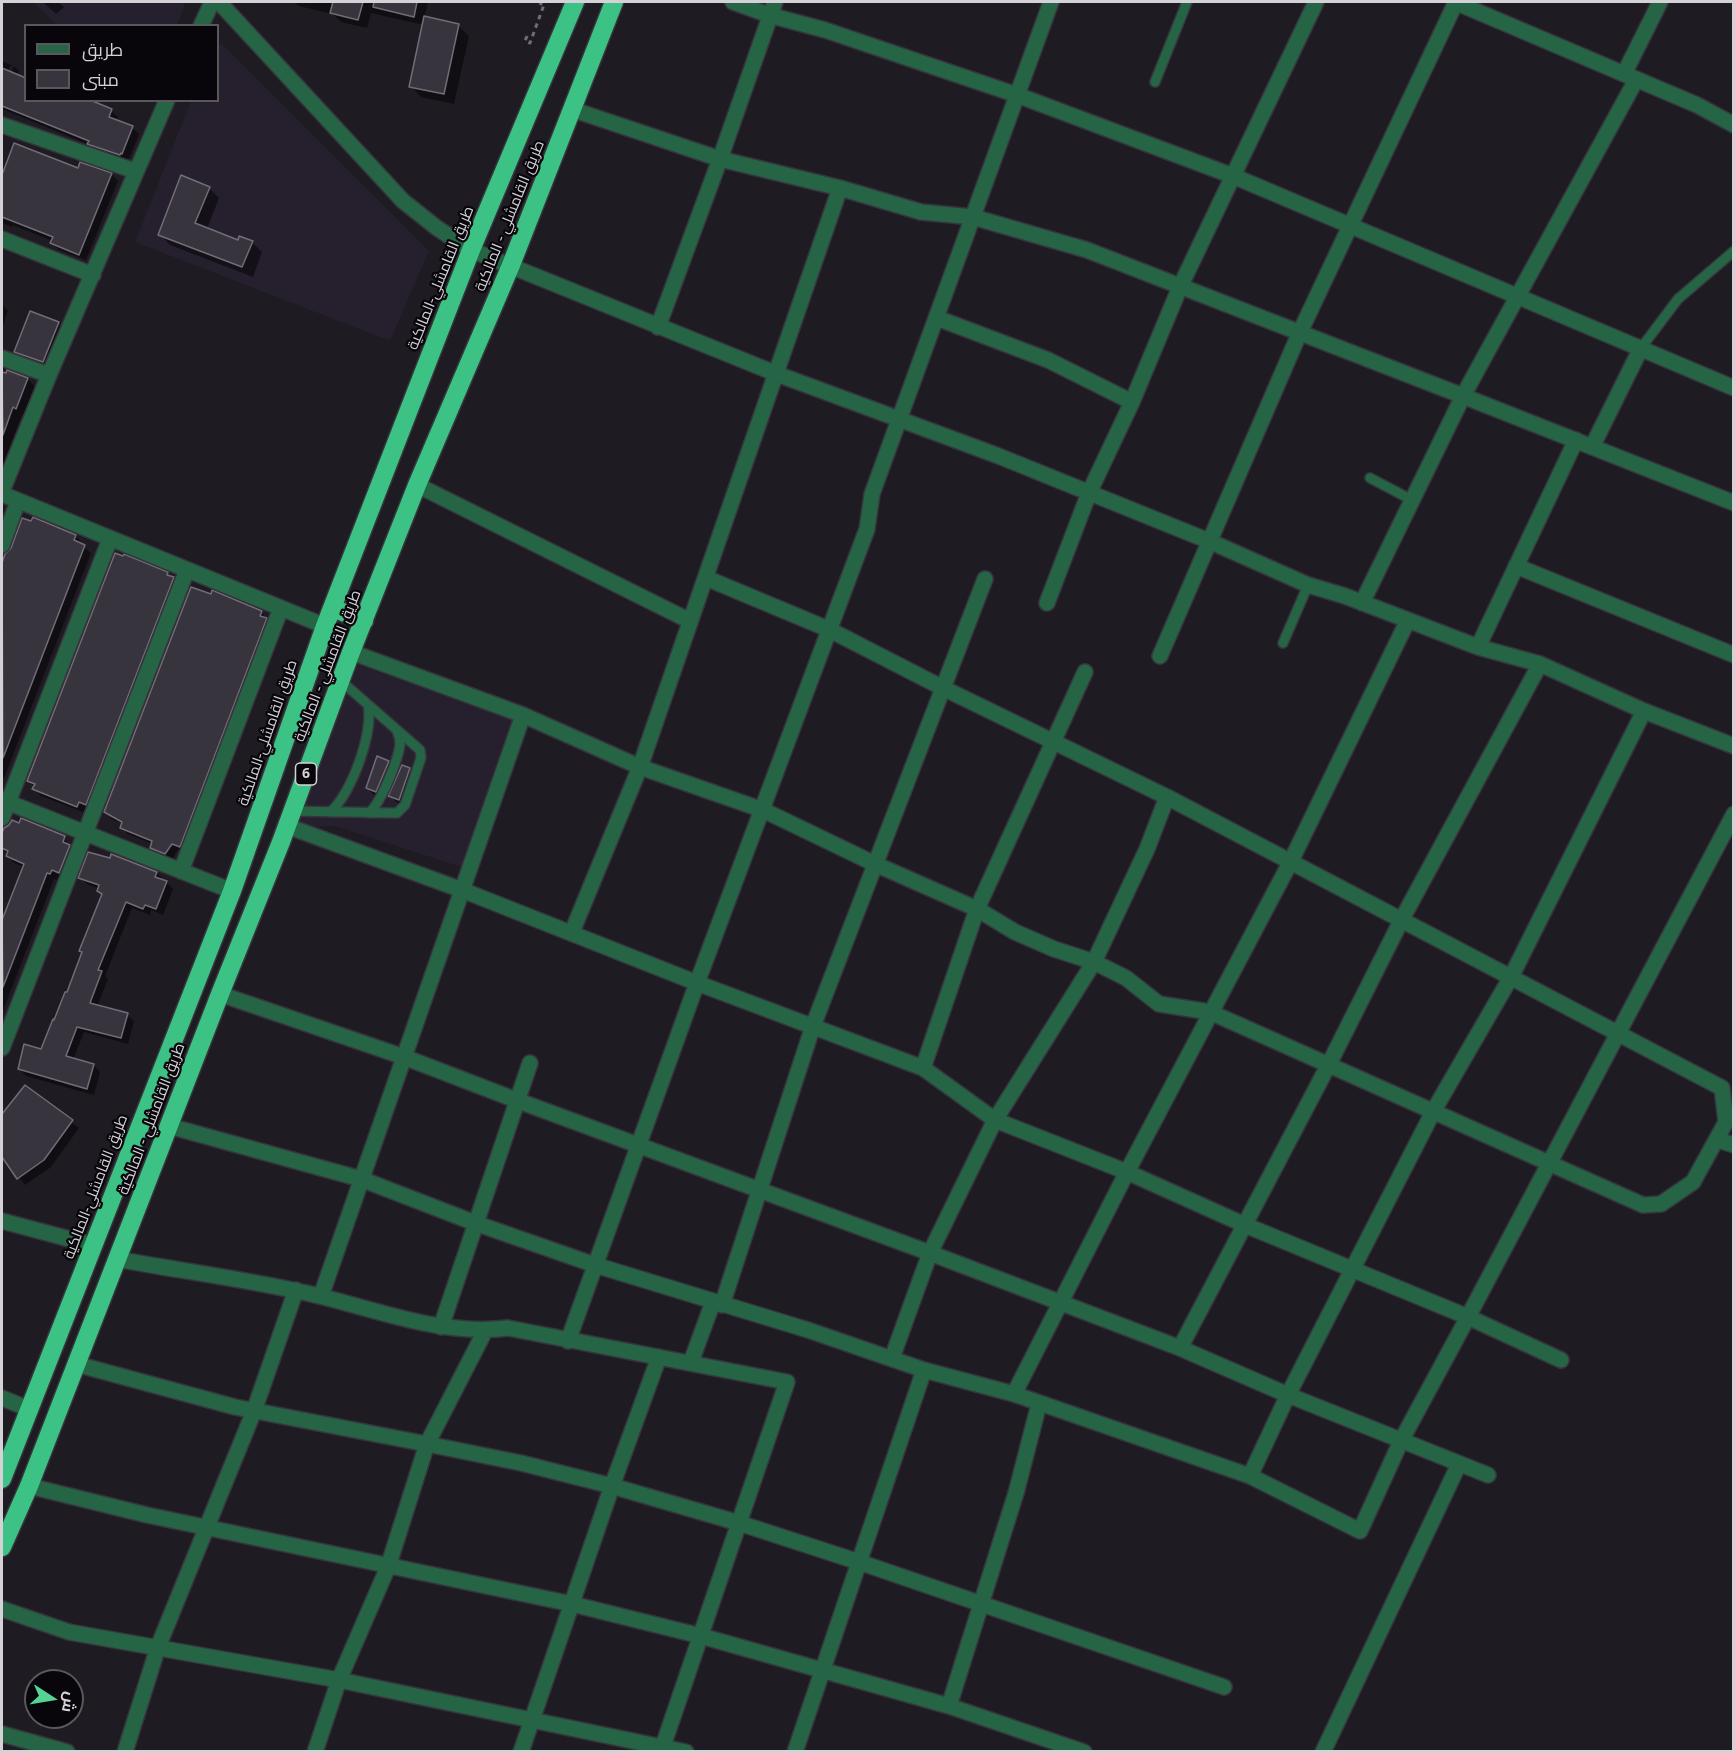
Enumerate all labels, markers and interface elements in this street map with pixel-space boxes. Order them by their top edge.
legend [24,24,219,102]
text: طريق [82,37,123,61]
text: مبنى [82,67,119,91]
street label: طريق القامشلي - المالكية [471,138,549,294]
street label: طريق القامشلي-المالكية [404,204,478,352]
street label: طريق القامشلي - المالكية [291,588,365,744]
street label: طريق القامشلي-المالكية [235,658,301,808]
road number: 6 [296,763,316,785]
street label: طريق القامشلي - المالكية [115,1041,189,1197]
street label: طريق القامشلي-المالكية [60,1112,132,1262]
north arrow [24,1669,84,1729]
text: ش [57,1690,83,1715]

